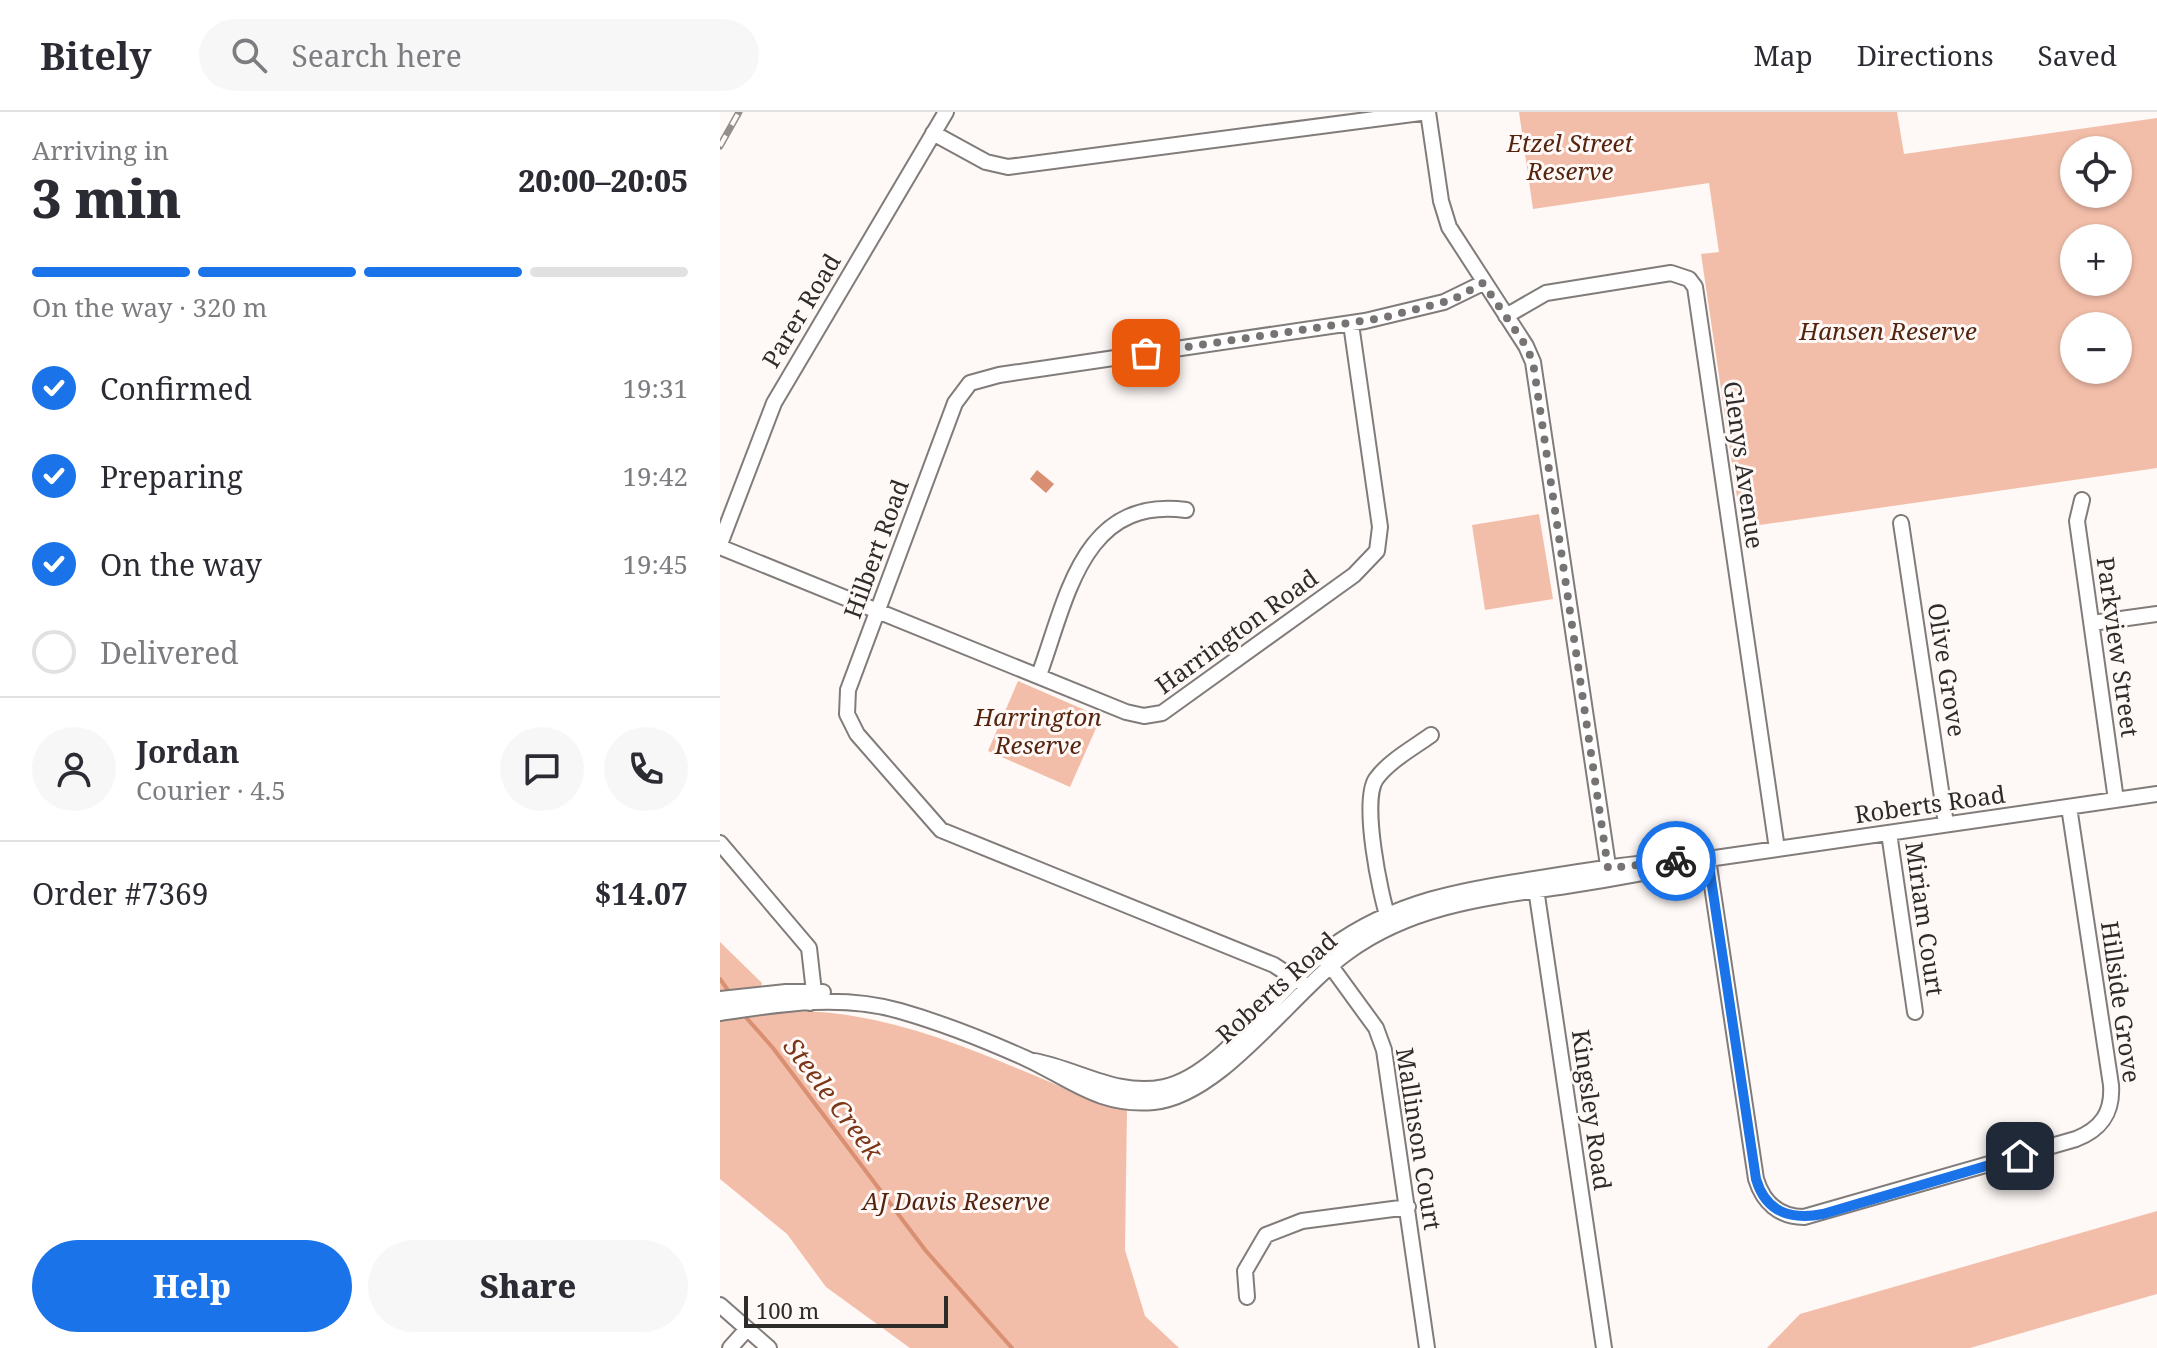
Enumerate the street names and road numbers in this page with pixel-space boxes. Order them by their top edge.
street label: Parer Road [754,247,848,373]
street label: Glenys Avenue [1716,379,1773,551]
street label: Hilbert Road [835,474,916,623]
street label: Parkview Street [2090,555,2147,739]
street label: Harrington Road [1148,561,1324,701]
street label: Olive Grove [1921,601,1974,739]
street label: Roberts Road [1852,777,2008,830]
street label: Miriam Court [1898,840,1953,998]
street label: Hillside Grove [2094,919,2149,1085]
street label: Roberts Road [1209,924,1344,1050]
street label: Kingsley Road [1565,1027,1620,1192]
street label: Mallinson Court [1389,1045,1450,1232]

